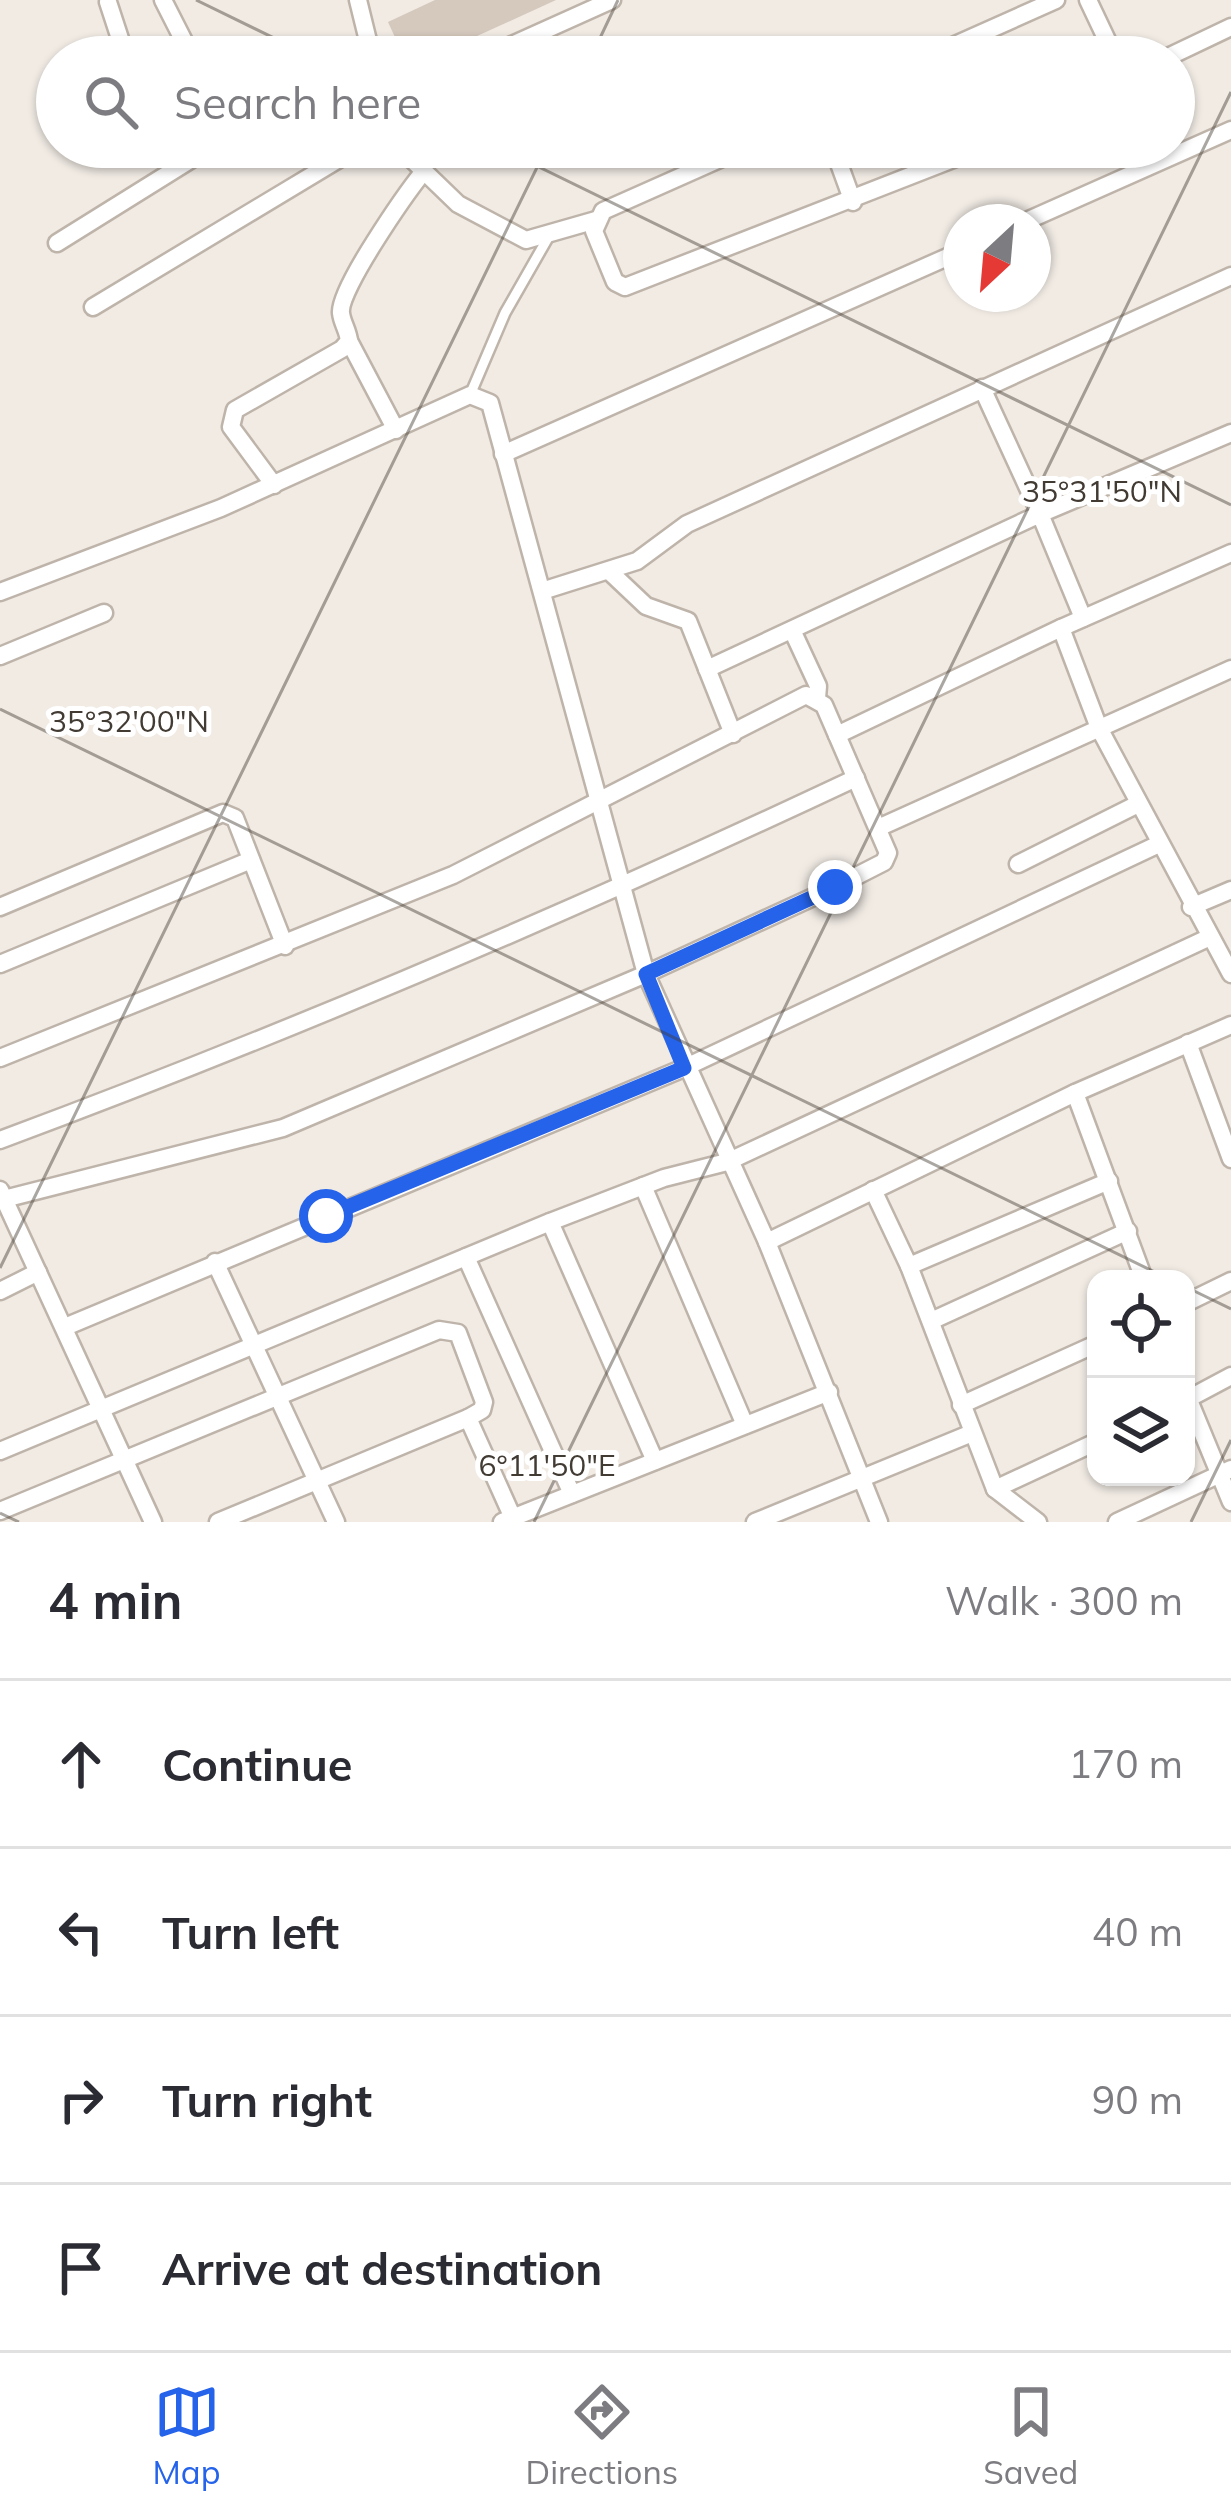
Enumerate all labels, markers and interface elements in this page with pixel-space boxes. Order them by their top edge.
search box [36,36,1195,168]
icon: search [78,69,144,135]
text: Search here [174,74,421,130]
north arrow [943,204,1051,312]
text: 35°31'50"N [1022,472,1182,510]
text: 35°32'00"N [49,702,209,740]
route end [808,860,862,914]
route start [299,1189,353,1243]
map controls [1087,1270,1195,1486]
button: locate [1087,1270,1195,1378]
button: layers [1087,1378,1195,1486]
text: 6°11'50"E [478,1446,616,1484]
text: 4 min [48,1568,183,1632]
text: Walk · 300 m [945,1576,1183,1625]
icon: ahead [48,1731,114,1797]
text: Continue [162,1736,352,1792]
text: 170 m [1068,1739,1183,1788]
icon: left [48,1899,114,1965]
text: Turn left [162,1904,339,1960]
text: 40 m [1092,1907,1183,1956]
icon: right [48,2067,114,2133]
text: Turn right [162,2072,372,2128]
text: 90 m [1092,2075,1183,2124]
icon: arrive [48,2235,114,2301]
text: Arrive at destination [162,2240,602,2296]
tab: Map [153,2379,220,2492]
tab: Directions [526,2379,678,2492]
tab: Saved [983,2379,1078,2492]

